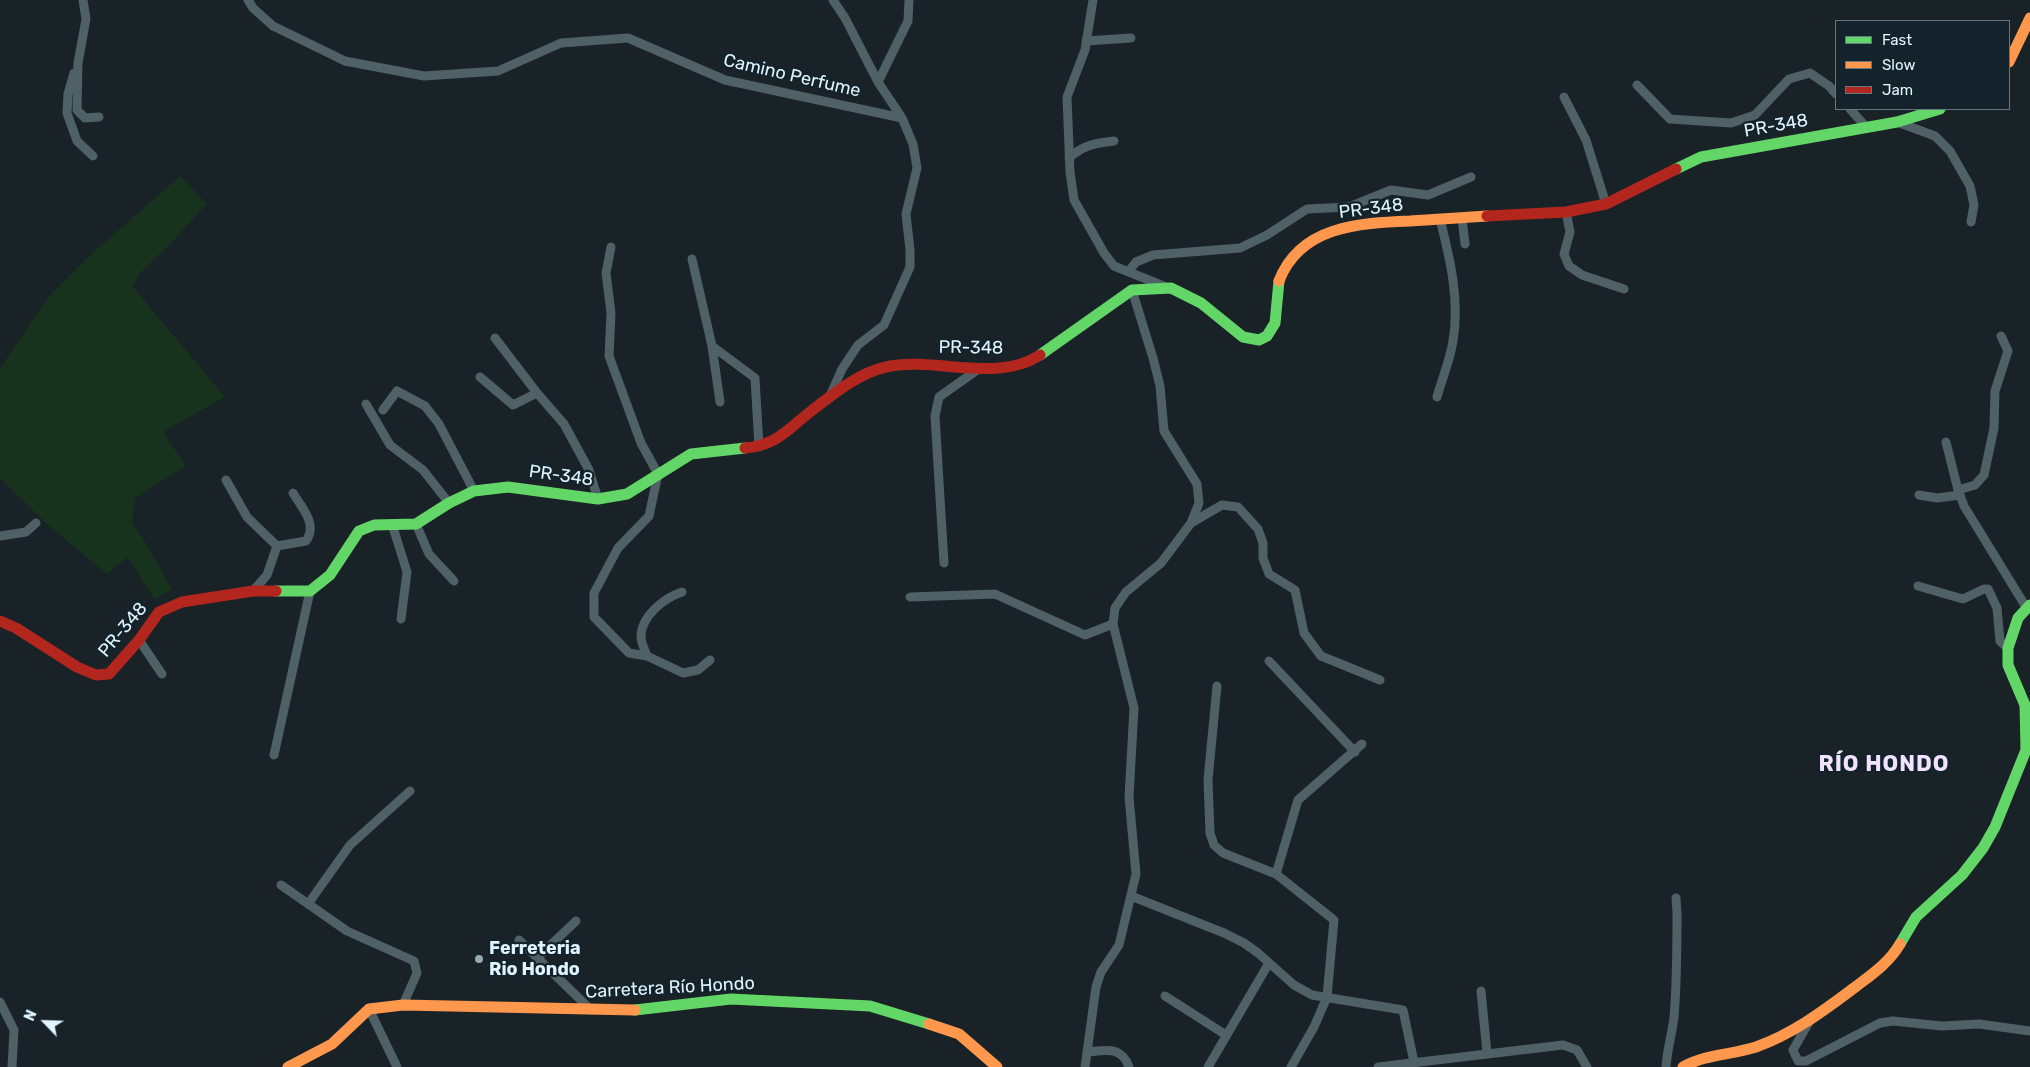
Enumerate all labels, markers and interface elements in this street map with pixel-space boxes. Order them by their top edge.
legend [1835,20,2010,110]
text: Fast [1882,31,1912,49]
street label: Camino Perfume [721,50,863,102]
text: Slow [1882,56,1915,74]
text: Jam [1882,81,1913,99]
street label: PR-348 [1742,110,1810,142]
street label: PR-348 [1338,194,1404,224]
street label: PR-348 [938,337,1004,359]
street label: PR-348 [527,461,595,491]
street label: PR-348 [94,598,152,662]
district label: RÍO HONDO [1817,752,1951,778]
place label: Ferreteria Rio Hondo [489,938,581,981]
marker: Ferreteria Rio Hondo [473,953,485,965]
street label: Carretera Río Hondo [585,973,755,1003]
north arrow [20,997,70,1047]
text: N [21,1008,41,1024]

